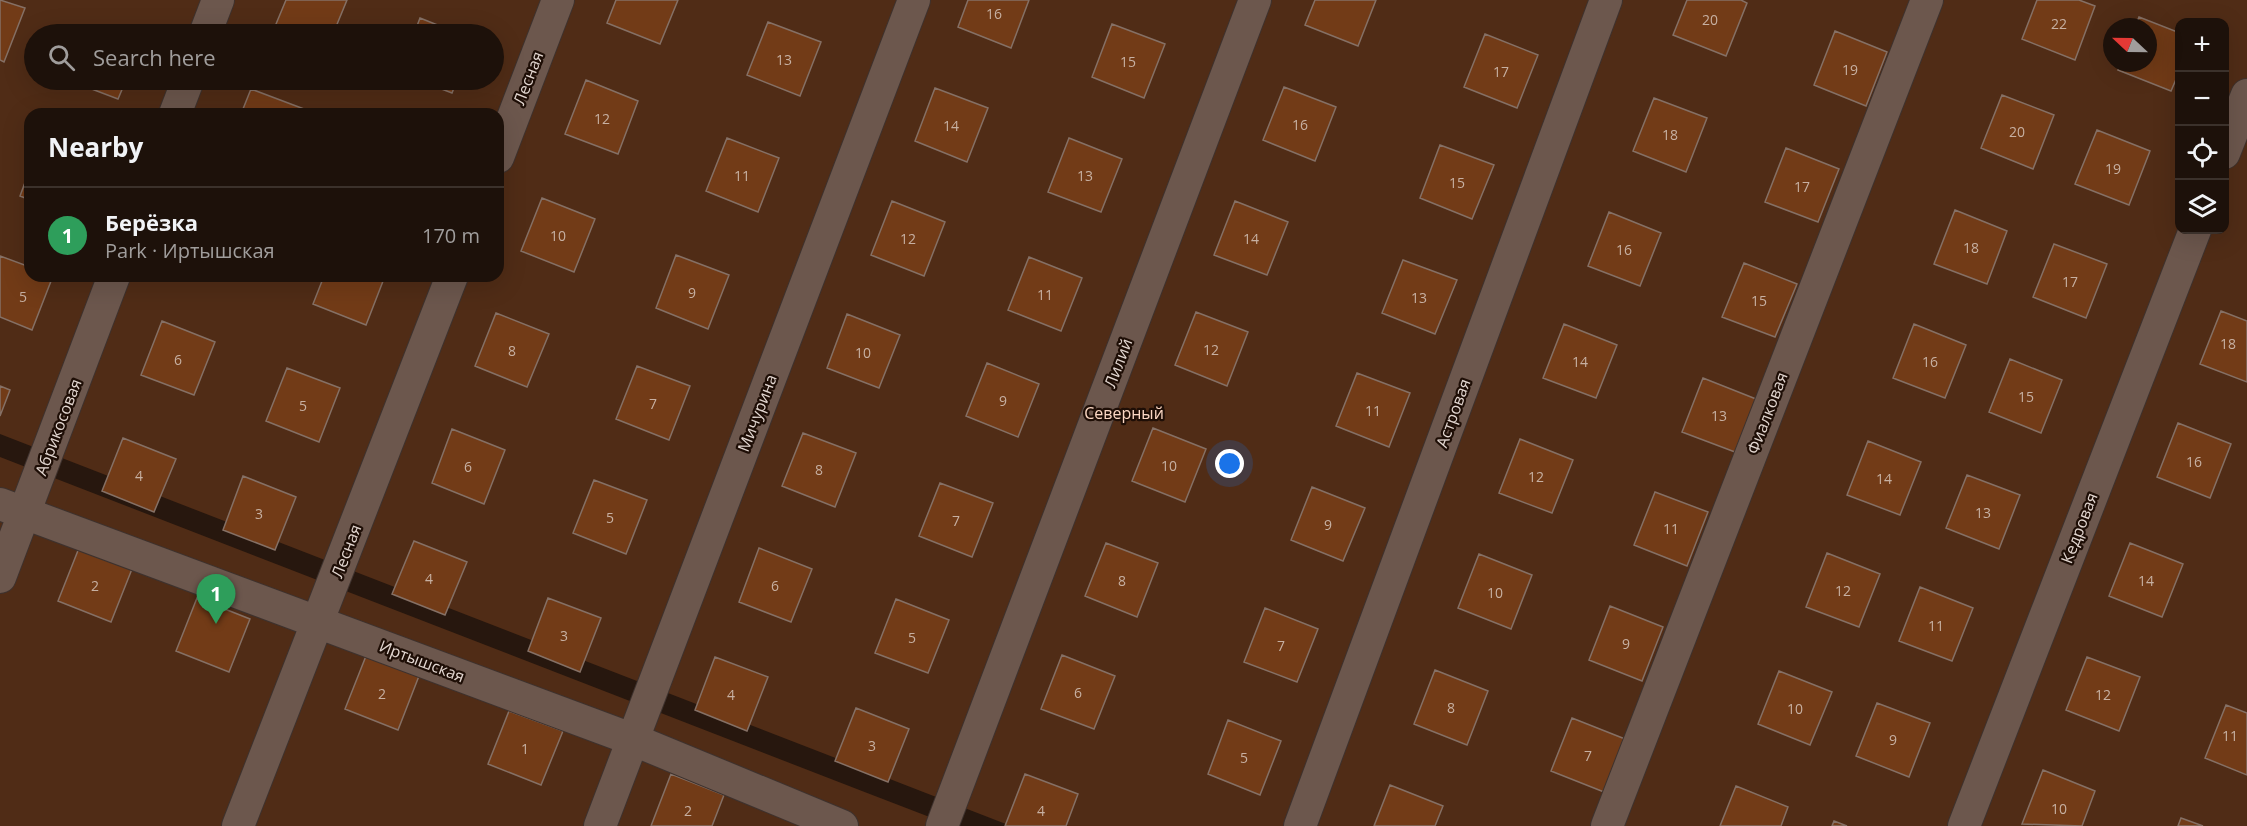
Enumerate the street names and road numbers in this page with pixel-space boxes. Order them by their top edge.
street label: Лесная [508,48,548,108]
street label: Лилий [1099,335,1137,391]
street label: Фиалковая [1741,369,1793,457]
street label: Мичурина [732,371,782,455]
street label: Абрикосовая [30,376,86,478]
street label: Астровая [1430,376,1476,450]
street label: Кедровая [2055,489,2103,567]
street label: Лесная [326,521,366,581]
street label: Иртышская [376,635,468,687]

